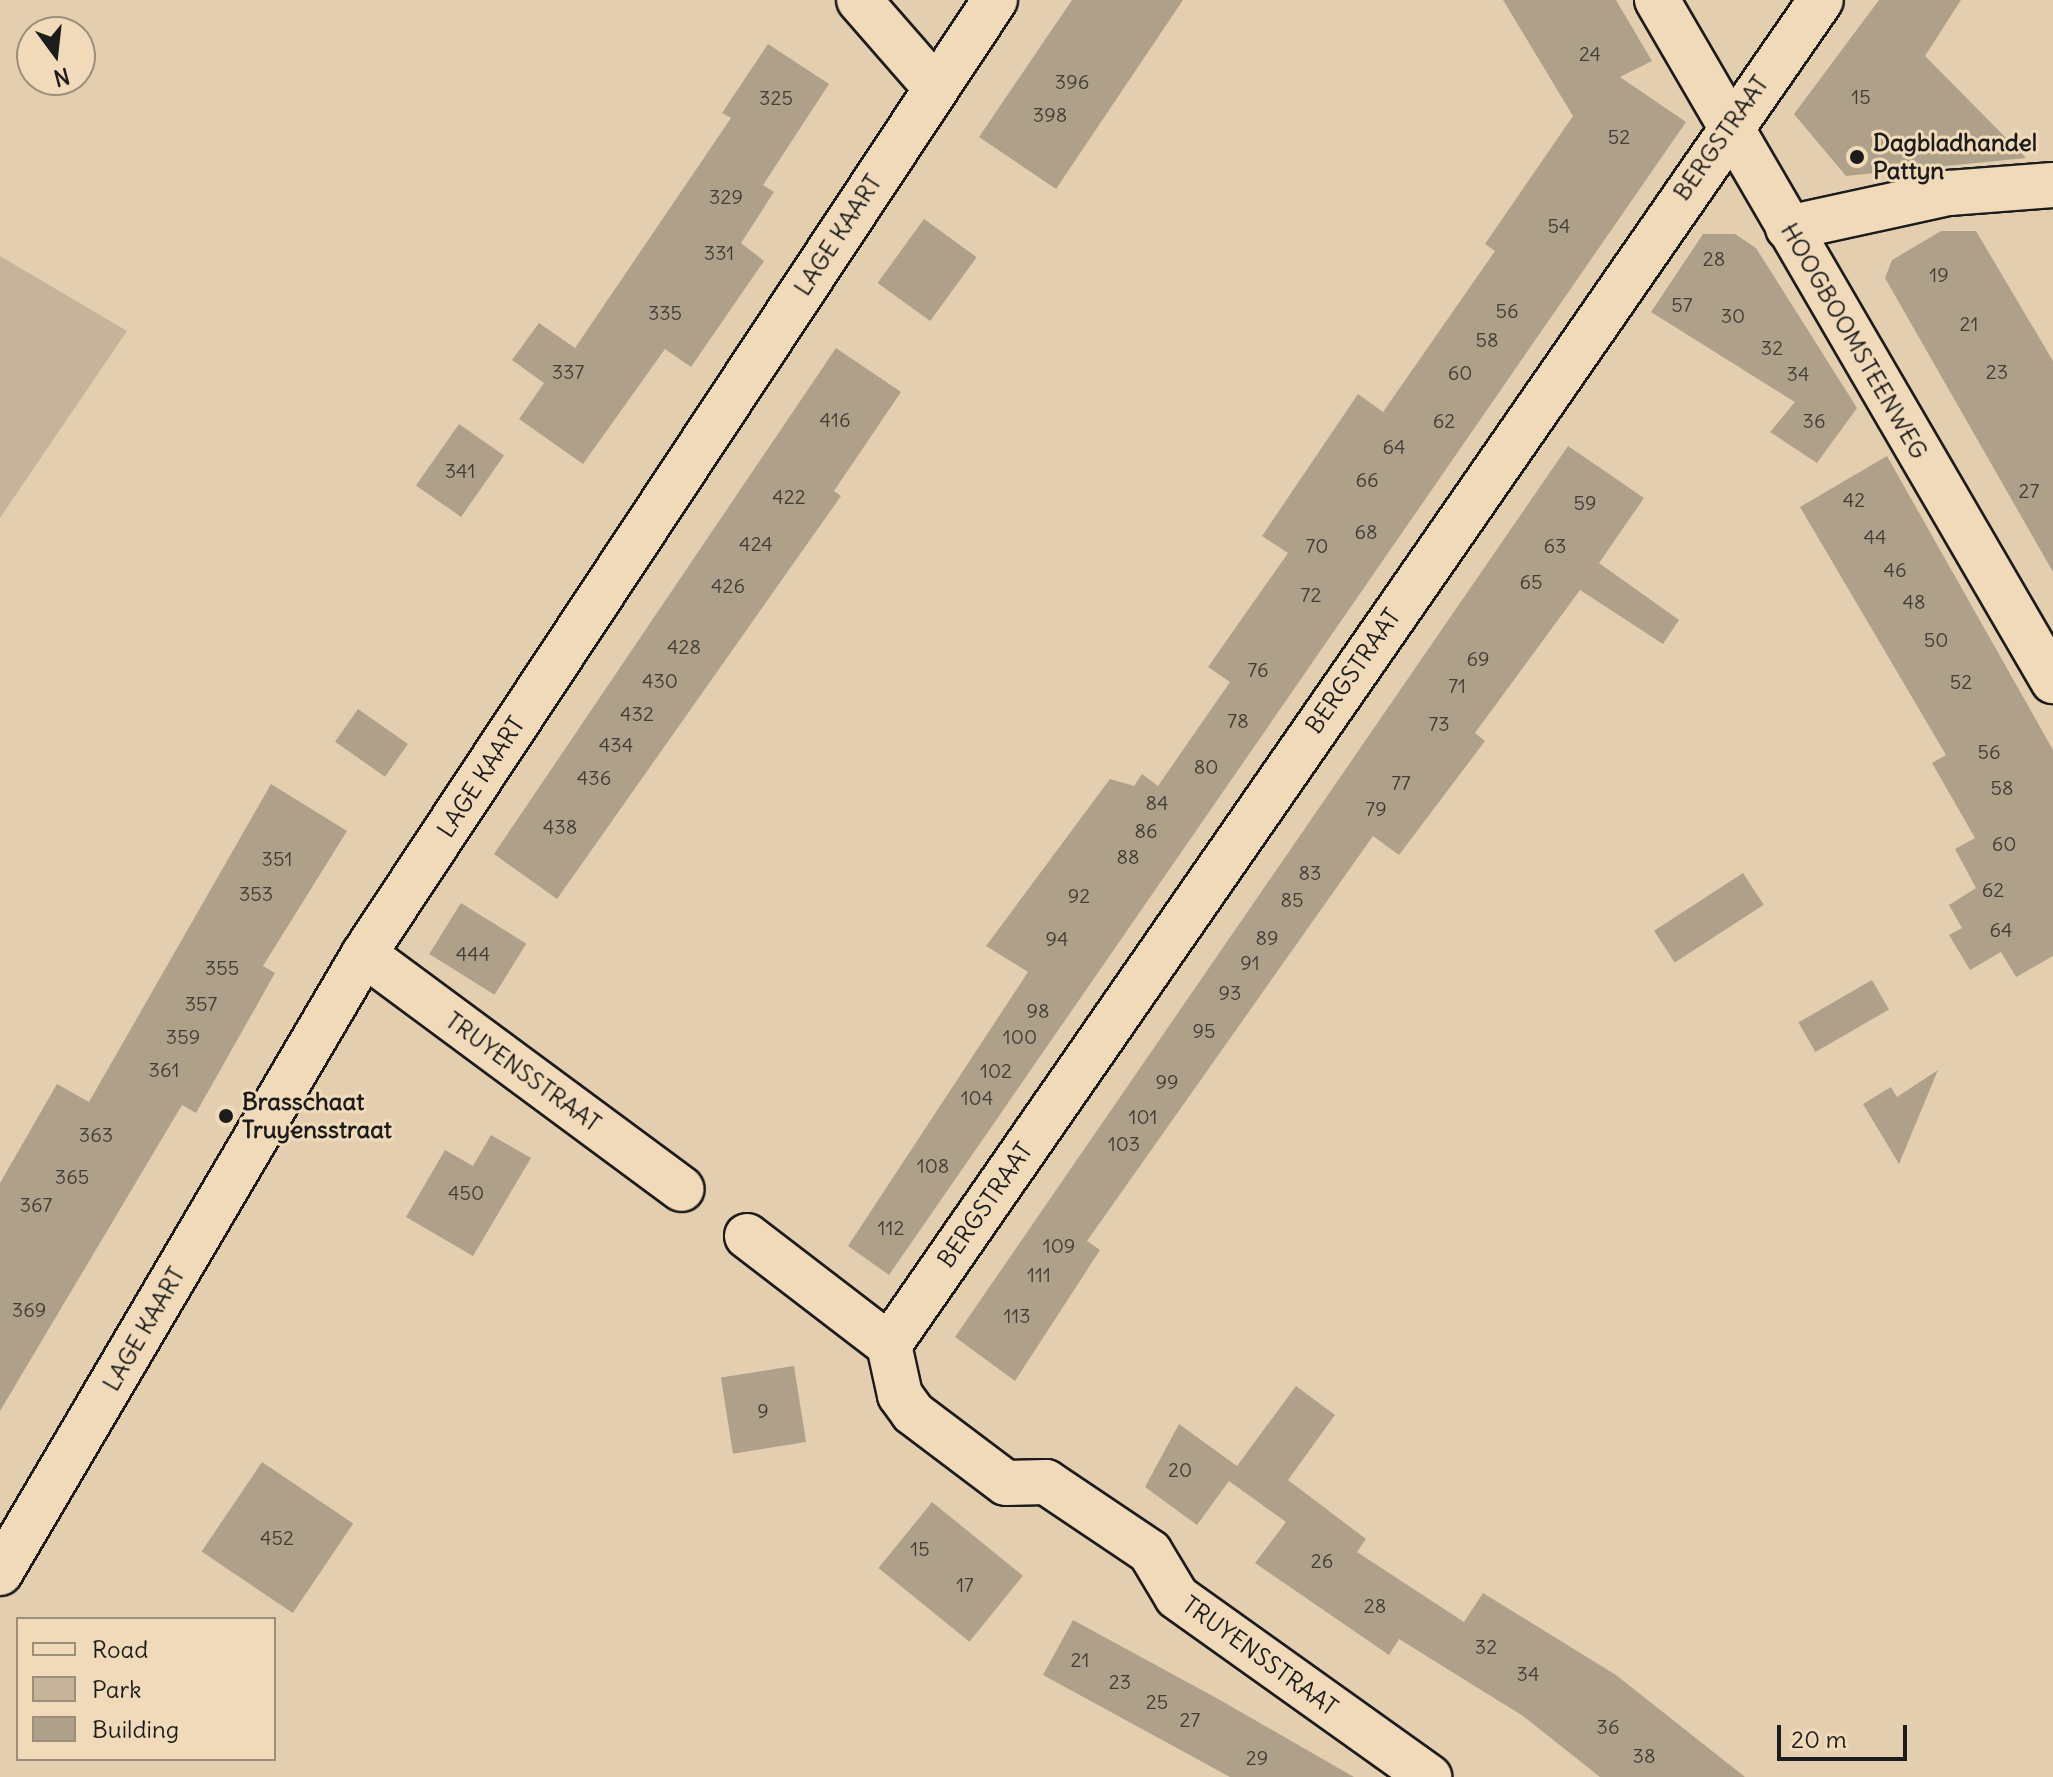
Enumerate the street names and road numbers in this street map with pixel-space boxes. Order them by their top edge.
street label: BERGSTRAAT [1667,70,1775,206]
street label: LAGE KAART [788,169,888,301]
street label: HOOGBOOMSTEENWEG [1775,218,1933,464]
street label: BERGSTRAAT [1299,603,1407,739]
street label: LAGE KAART [431,711,531,843]
street label: TRUYENSSTRAAT [440,1006,606,1138]
street label: BERGSTRAAT [931,1137,1039,1273]
street label: LAGE KAART [97,1262,191,1396]
street label: TRUYENSSTRAAT [1177,1590,1343,1722]

